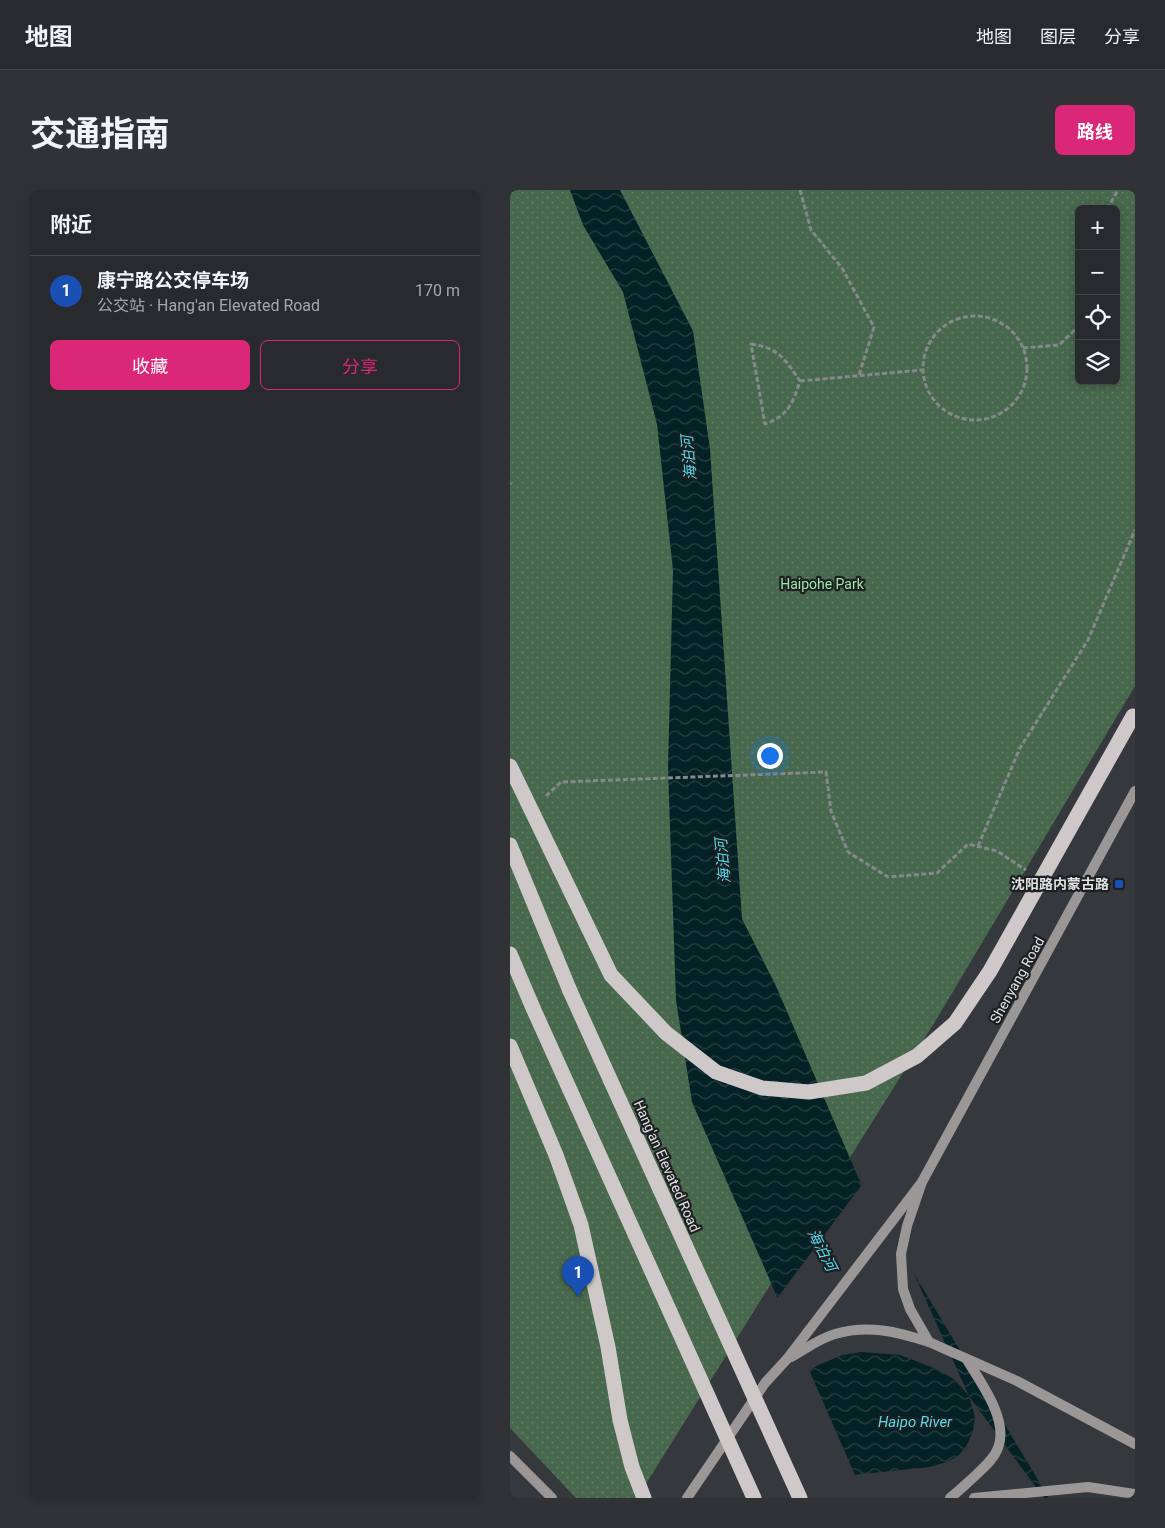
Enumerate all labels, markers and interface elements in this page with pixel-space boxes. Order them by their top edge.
text: 地图 [25,23,73,51]
text: 地图 [976,26,1012,47]
text: 图层 [1040,26,1076,47]
text: 分享 [1104,26,1140,47]
button: 路线 [1055,105,1135,155]
text: 交通指南 [30,114,170,155]
map controls [1075,205,1120,385]
button: + [1075,205,1120,250]
text: 附近 [50,213,92,237]
button: − [1075,250,1120,295]
text: 康宁路公交停车场 [97,269,249,292]
text: 1 [61,281,71,300]
text: 170 m [415,281,460,300]
button: locate [1075,295,1120,340]
text: 公交站 · Hang'an Elevated Road [97,296,320,315]
button: 收藏 [50,340,250,390]
button: 分享 [260,340,460,390]
button: layers [1075,340,1120,385]
water label: 海泊河 [678,432,700,481]
park label: Haipohe Park [780,576,865,592]
your location [757,743,783,769]
water label: 海泊河 [712,835,734,884]
place label: 沈阳路内蒙古路 [1011,876,1109,892]
marker: 沈阳路内蒙古路 [1113,878,1125,890]
street label: Shenyang Road [987,934,1047,1026]
street label: Hang'an Elevated Road [631,1098,703,1234]
water label: 海泊河 [804,1226,842,1277]
pin: 1 [562,1256,594,1297]
water label: Haipo River [878,1413,953,1431]

